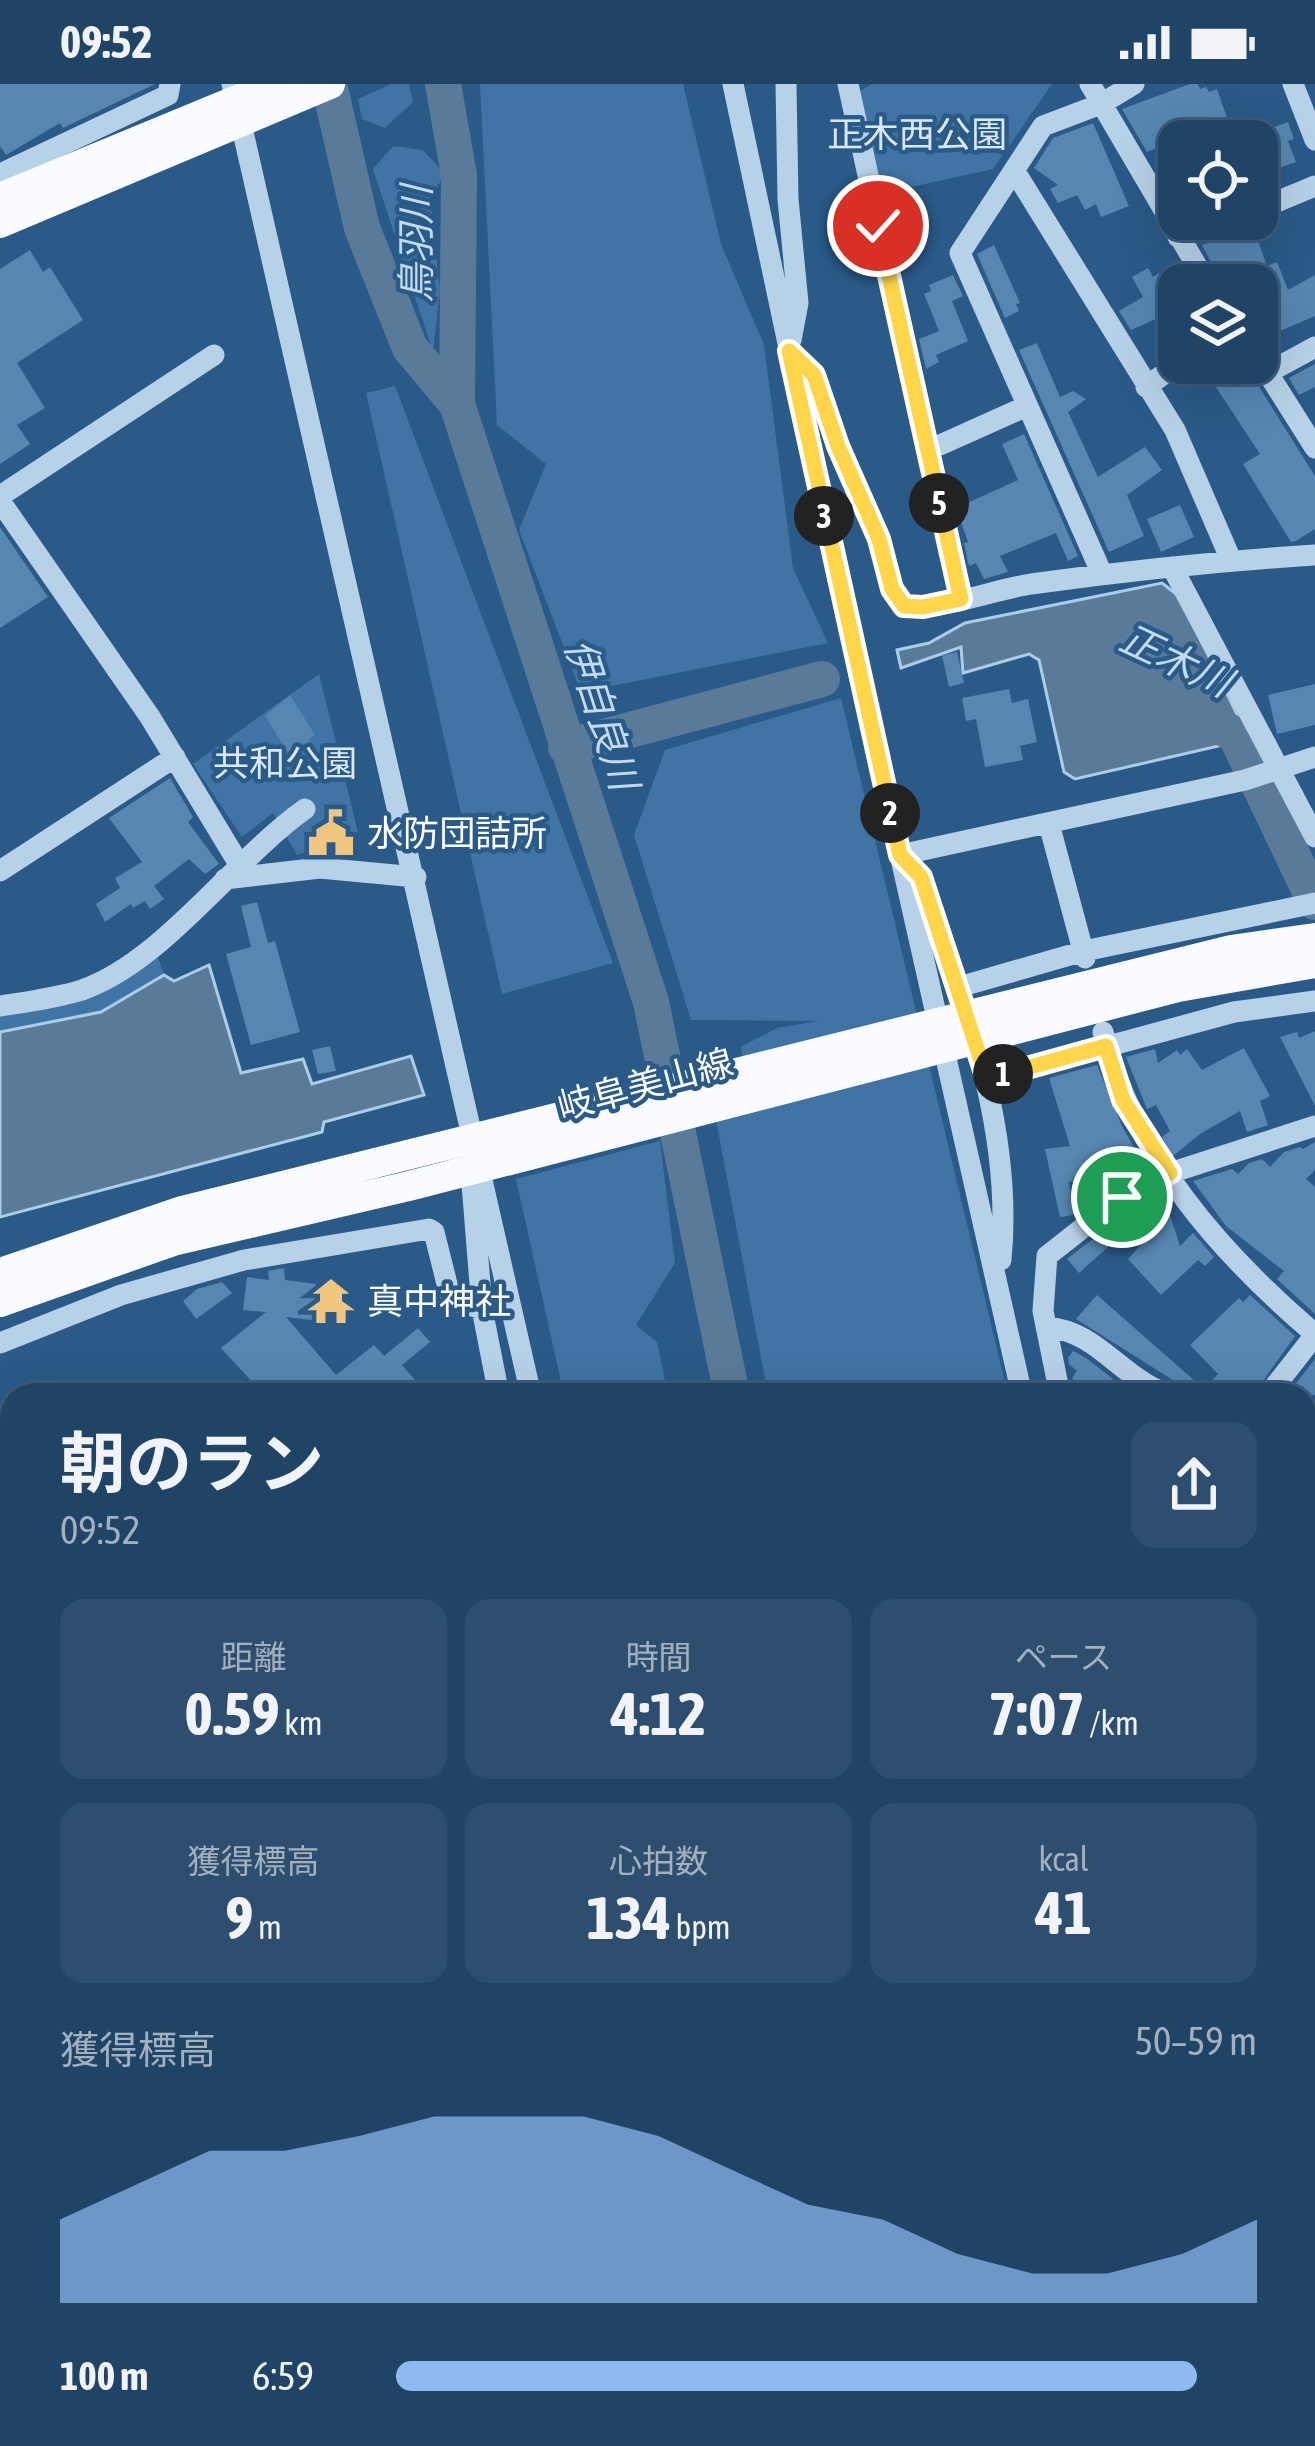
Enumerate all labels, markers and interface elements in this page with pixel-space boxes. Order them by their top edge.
text: 09:52 [60,16,153,68]
park label: 正木西公園 [827,113,1007,155]
map controls [1158,120,1278,384]
button: locate [1158,120,1278,240]
pin [827,175,929,277]
water label: 鳥羽川 [394,182,438,303]
icon: check [845,193,911,259]
button: layers [1158,264,1278,384]
pin: 5 [909,473,969,533]
text: 5 [931,484,947,522]
pin: 3 [794,486,854,546]
text: 3 [816,497,832,535]
water label: 正木川 [1114,615,1242,706]
water label: 伊自良川 [557,633,648,799]
park label: 共和公園 [213,742,357,784]
pin: 2 [860,783,920,843]
text: 2 [882,794,898,832]
public building icon: 水防団詰所 [306,808,356,858]
place label: 水防団詰所 [367,812,547,854]
street label: 岐阜美山線 [553,1040,737,1128]
pin: 1 [973,1044,1033,1104]
text: 1 [995,1055,1011,1093]
pin [1071,1146,1173,1248]
icon: arrive [1089,1164,1155,1230]
temple icon: 真中神社 [306,1276,356,1326]
place label: 真中神社 [367,1280,511,1322]
button: share [1131,1422,1257,1548]
text: 朝のラン [60,1425,324,1501]
text: 09:52 [60,1508,140,1552]
text: 距離 [221,1638,287,1676]
text: 時間 [626,1638,692,1676]
text: ペース [1015,1638,1112,1676]
text: 0.59 [184,1679,280,1748]
text: 4:12 [611,1679,706,1748]
text: 7:07 [988,1679,1085,1748]
text: km [280,1704,323,1742]
text: /km [1085,1704,1139,1742]
text: kcal [1038,1840,1089,1878]
text: 獲得標高 [188,1842,320,1880]
text: 心拍数 [609,1842,708,1880]
text: 41 [1035,1878,1092,1947]
text: 9 [225,1883,253,1952]
text: 134 [586,1883,671,1952]
text: m [253,1908,282,1946]
text: bpm [671,1908,731,1946]
text: 50–59 m [1135,2019,1257,2063]
text: 獲得標高 [60,2028,216,2072]
text: 100 m [60,2354,148,2398]
text: 6:59 [252,2354,314,2398]

